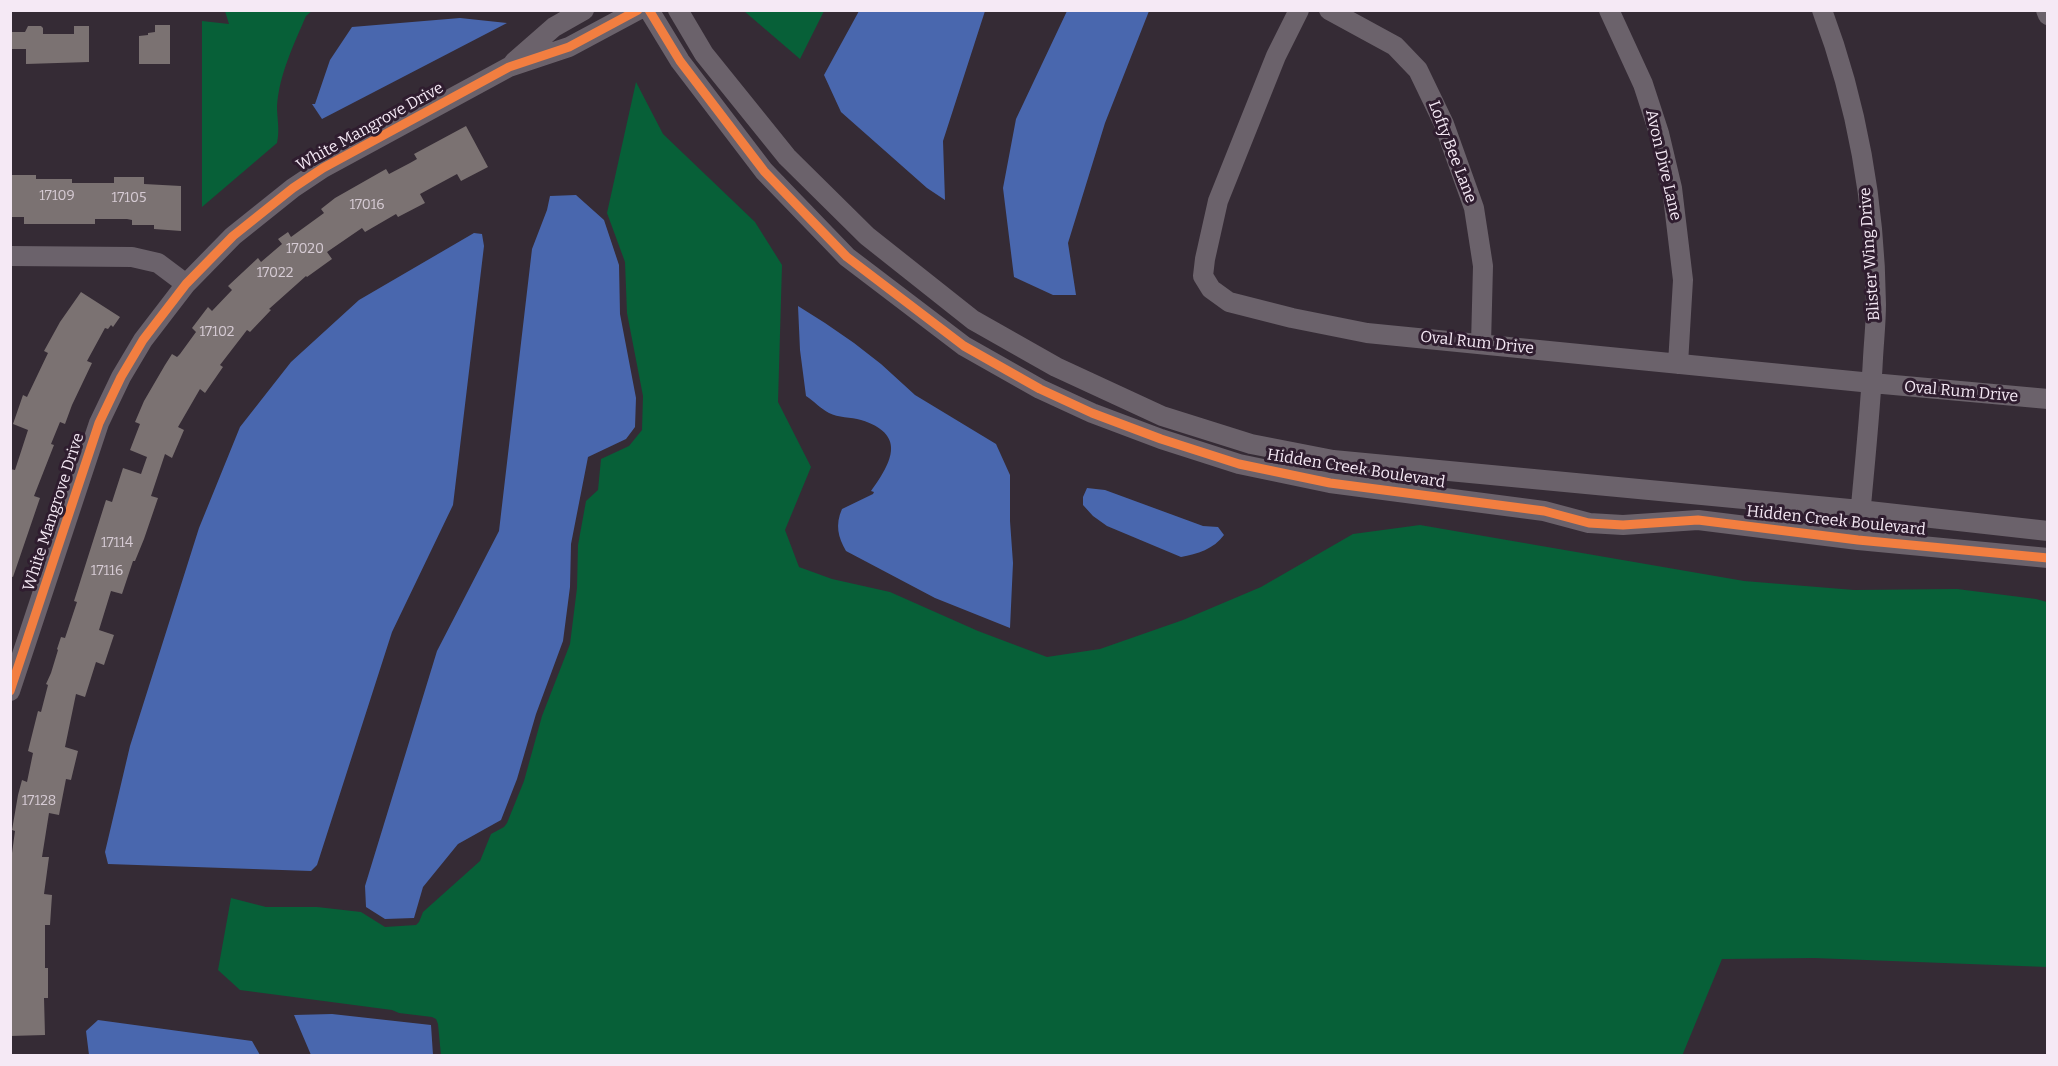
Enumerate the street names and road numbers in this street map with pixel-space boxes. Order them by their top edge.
street label: White Mangrove Drive [293,79,447,175]
street label: Lofty Bee Lane [1424,98,1480,206]
street label: Avon Dive Lane [1641,108,1685,222]
street label: Blister Wing Drive [1856,187,1884,321]
street label: Oval Rum Drive [1419,327,1535,359]
street label: Oval Rum Drive [1903,377,2019,407]
street label: White Mangrove Drive [19,430,89,594]
street label: Hidden Creek Boulevard [1265,445,1447,493]
street label: Hidden Creek Boulevard [1745,502,1927,540]

